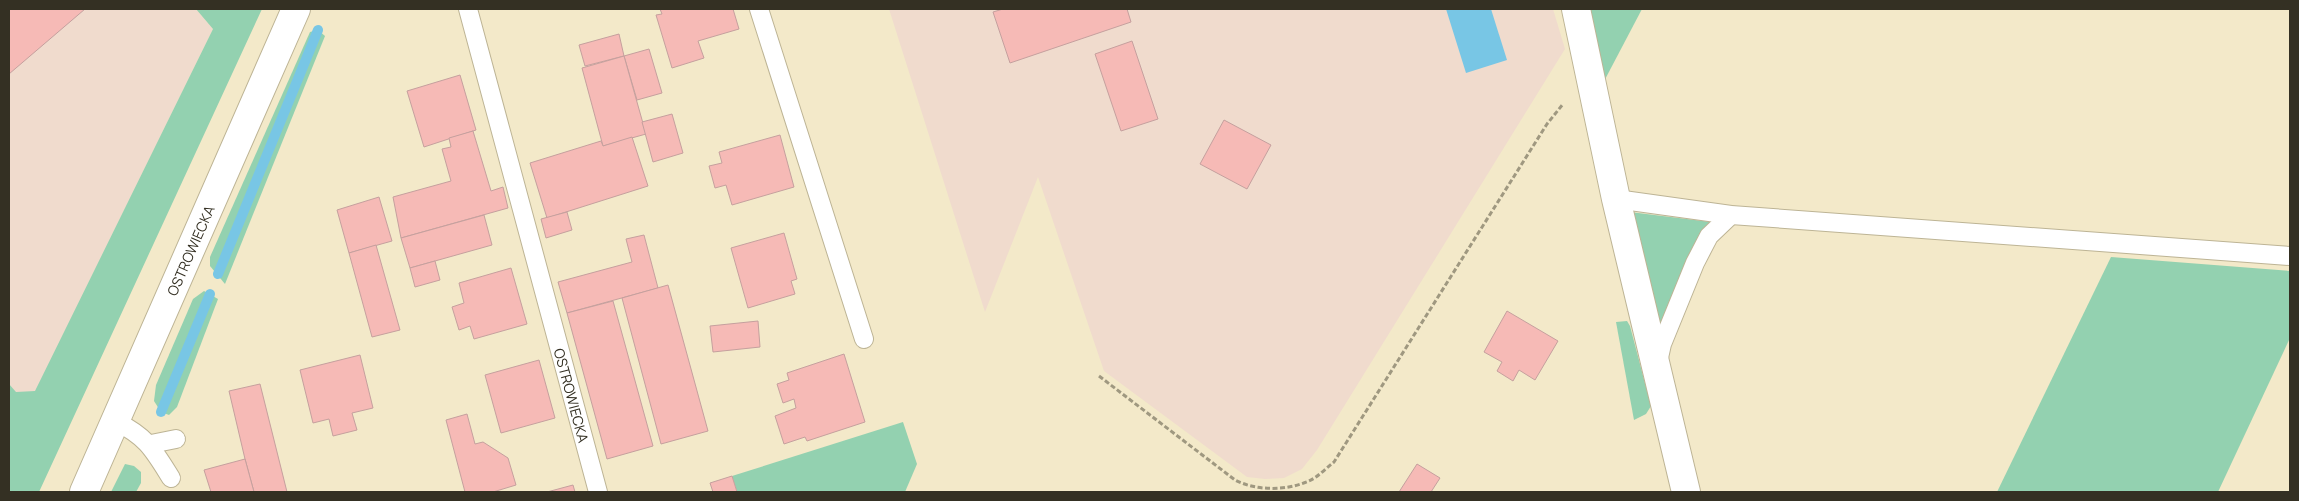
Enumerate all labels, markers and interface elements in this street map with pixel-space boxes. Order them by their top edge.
street label: OSTROWIECKA [162,202,218,298]
street label: OSTROWIECKA [550,346,594,445]

